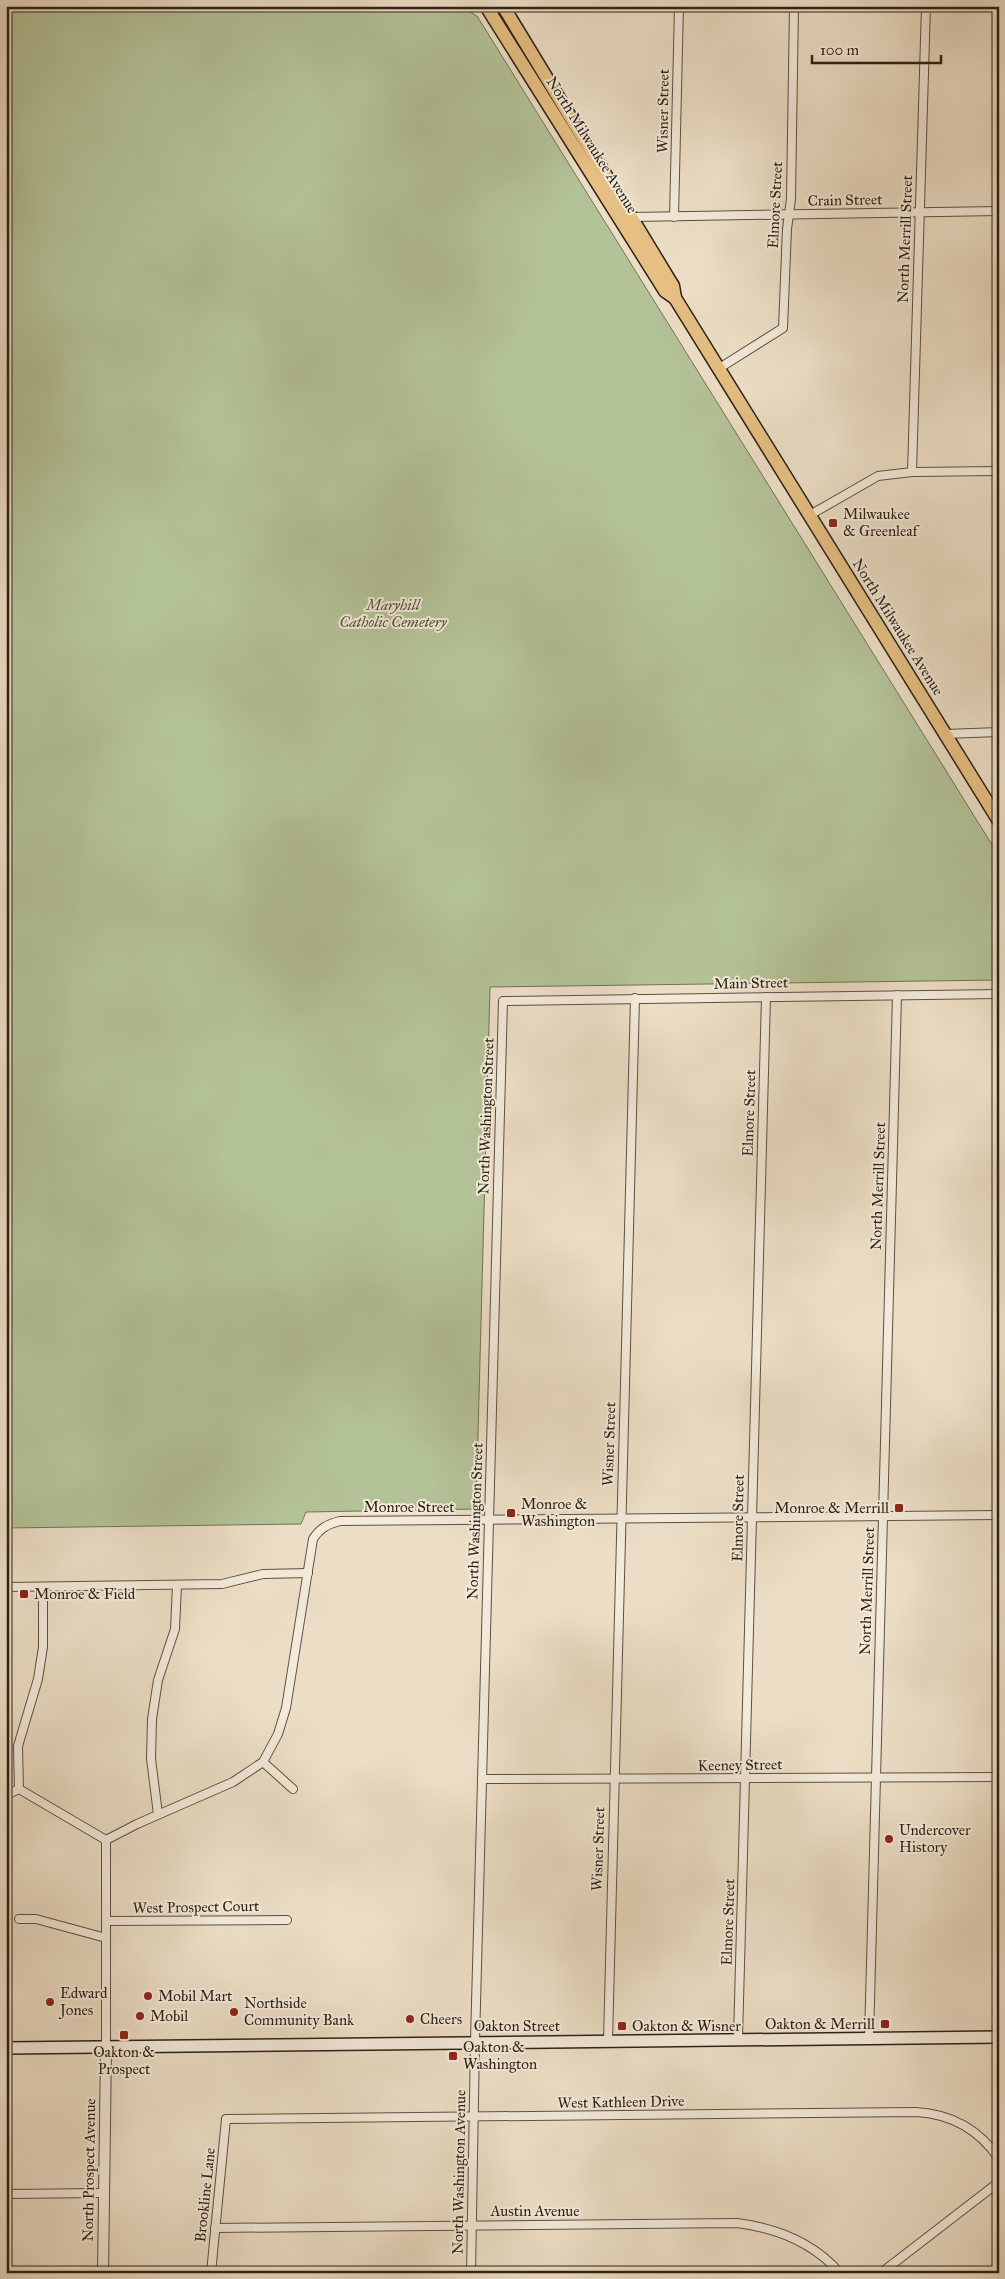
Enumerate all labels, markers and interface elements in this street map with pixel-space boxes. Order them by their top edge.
scale bar [812,32,941,64]
text: 100 m [820,41,860,59]
street label: Wisner Street [653,68,673,153]
street label: North Milwaukee Avenue [543,73,641,217]
street label: Elmore Street [764,160,786,249]
street label: North Merrill Street [894,174,916,303]
street label: Crain Street [807,190,883,210]
place label: Milwaukee & Greenleaf [843,505,921,540]
marker: Milwaukee & Greenleaf [827,517,839,529]
street label: North Milwaukee Avenue [849,555,947,699]
park label: Maryhill Catholic Cemetery [339,596,448,631]
street label: Main Street [714,973,789,993]
street label: North Washington Street [474,1037,498,1195]
street label: Elmore Street [738,1068,760,1157]
street label: North Merrill Street [867,1121,889,1250]
street label: Wisner Street [599,1401,619,1486]
street label: North Washington Street [463,1442,487,1600]
street label: Elmore Street [728,1474,748,1562]
place label: Monroe & Washington [521,1495,595,1530]
street label: Monroe Street [363,1498,455,1516]
place label: Monroe & Merrill [774,1499,890,1517]
marker: Monroe & Merrill [893,1502,905,1514]
marker: Monroe & Washington [505,1507,517,1519]
street label: North Merrill Street [856,1526,878,1655]
place label: Monroe & Field [34,1585,136,1603]
marker: Monroe & Field [18,1588,30,1600]
street label: Keeney Street [697,1755,783,1775]
street label: Wisner Street [588,1806,608,1891]
place label: Undercover History [899,1821,971,1856]
marker: Undercover History [883,1833,895,1845]
street label: Elmore Street [717,1877,739,1966]
street label: West Prospect Court [133,1897,260,1917]
place label: Edward Jones [58,1984,108,2020]
place label: Mobil Mart [158,1987,233,2005]
marker: Mobil Mart [142,1990,154,2002]
place label: Northside Community Bank [244,1994,354,2029]
marker: Edward Jones [44,1996,56,2008]
marker: Northside Community Bank [228,2006,240,2018]
place label: Mobil [150,2007,189,2025]
marker: Mobil [134,2010,146,2022]
place label: Cheers [420,2010,462,2028]
marker: Cheers [404,2013,416,2025]
place label: Oakton & Merrill [765,2015,876,2033]
street label: Oakton Street [474,2017,561,2035]
place label: Oakton & Wisner [632,2017,741,2035]
marker: Oakton & Merrill [879,2018,891,2030]
marker: Oakton & Wisner [616,2020,628,2032]
marker: Oakton & Prospect [118,2029,130,2041]
place label: Oakton & Washington [463,2038,537,2073]
place label: Oakton & Prospect [93,2043,155,2078]
marker: Oakton & Washington [447,2050,459,2062]
street label: North Washington Avenue [449,2089,469,2255]
street label: West Kathleen Drive [557,2092,685,2112]
street label: North Prospect Avenue [79,2098,99,2242]
street label: Brookline Lane [191,2147,219,2243]
street label: Austin Avenue [489,2202,580,2220]

